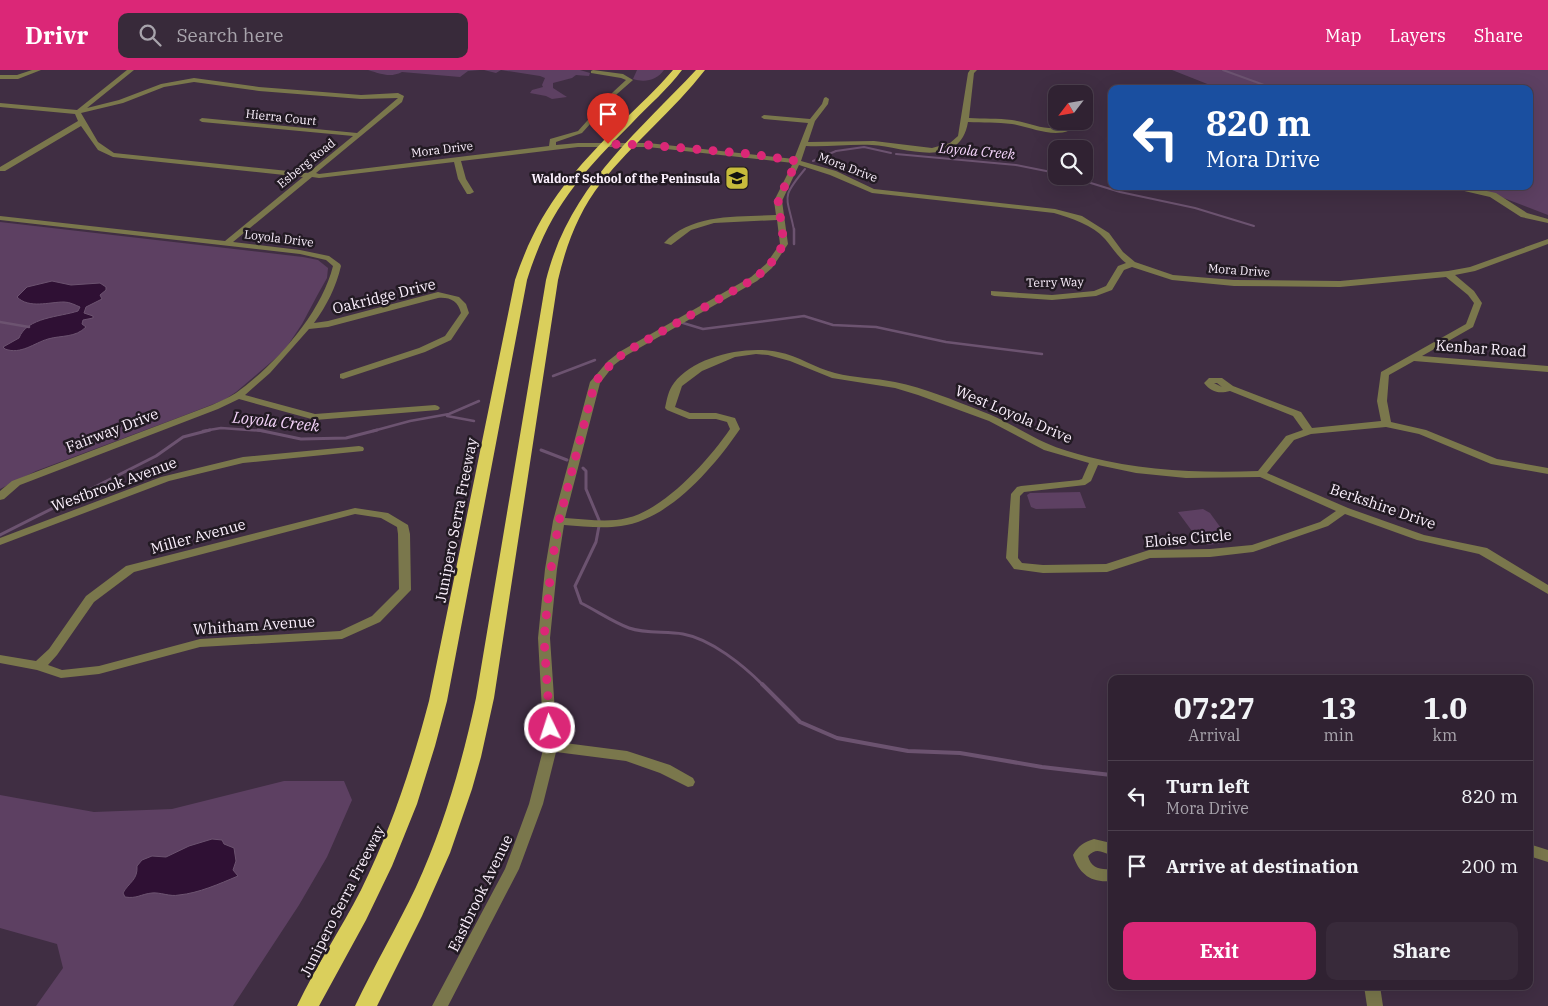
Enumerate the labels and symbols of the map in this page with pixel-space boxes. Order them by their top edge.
north arrow [1048,85,1092,130]
pin [587,93,629,144]
street label: Hierra Court [245,106,317,128]
street label: Esberg Road [274,135,338,191]
street label: Mora Drive [410,138,474,160]
water label: Loyola Creek [937,139,1016,163]
street label: Mora Drive [816,149,880,185]
school or university icon: Waldorf School of the Peninsula [724,165,750,191]
place label: Waldorf School of the Peninsula [531,171,720,186]
street label: Loyola Drive [243,226,315,250]
street label: Mora Drive [1207,260,1271,280]
street label: Oakridge Drive [330,274,438,318]
street label: Terry Way [1026,274,1085,290]
street label: Kenbar Road [1435,335,1527,361]
street label: West Loyola Drive [953,381,1075,447]
street label: Fairway Drive [63,404,161,456]
water label: Loyola Creek [231,406,321,436]
street label: Junipero Serra Freeway [431,436,481,604]
street label: Westbrook Avenue [49,452,179,516]
street label: Berkshire Drive [1327,479,1439,533]
street label: Miller Avenue [148,514,248,558]
street label: Eloise Circle [1144,525,1232,551]
street label: Whitham Avenue [193,611,315,639]
position arrow [523,701,575,753]
street label: Junipero Serra Freeway [296,822,388,980]
street label: Eastbrook Avenue [443,831,517,955]

